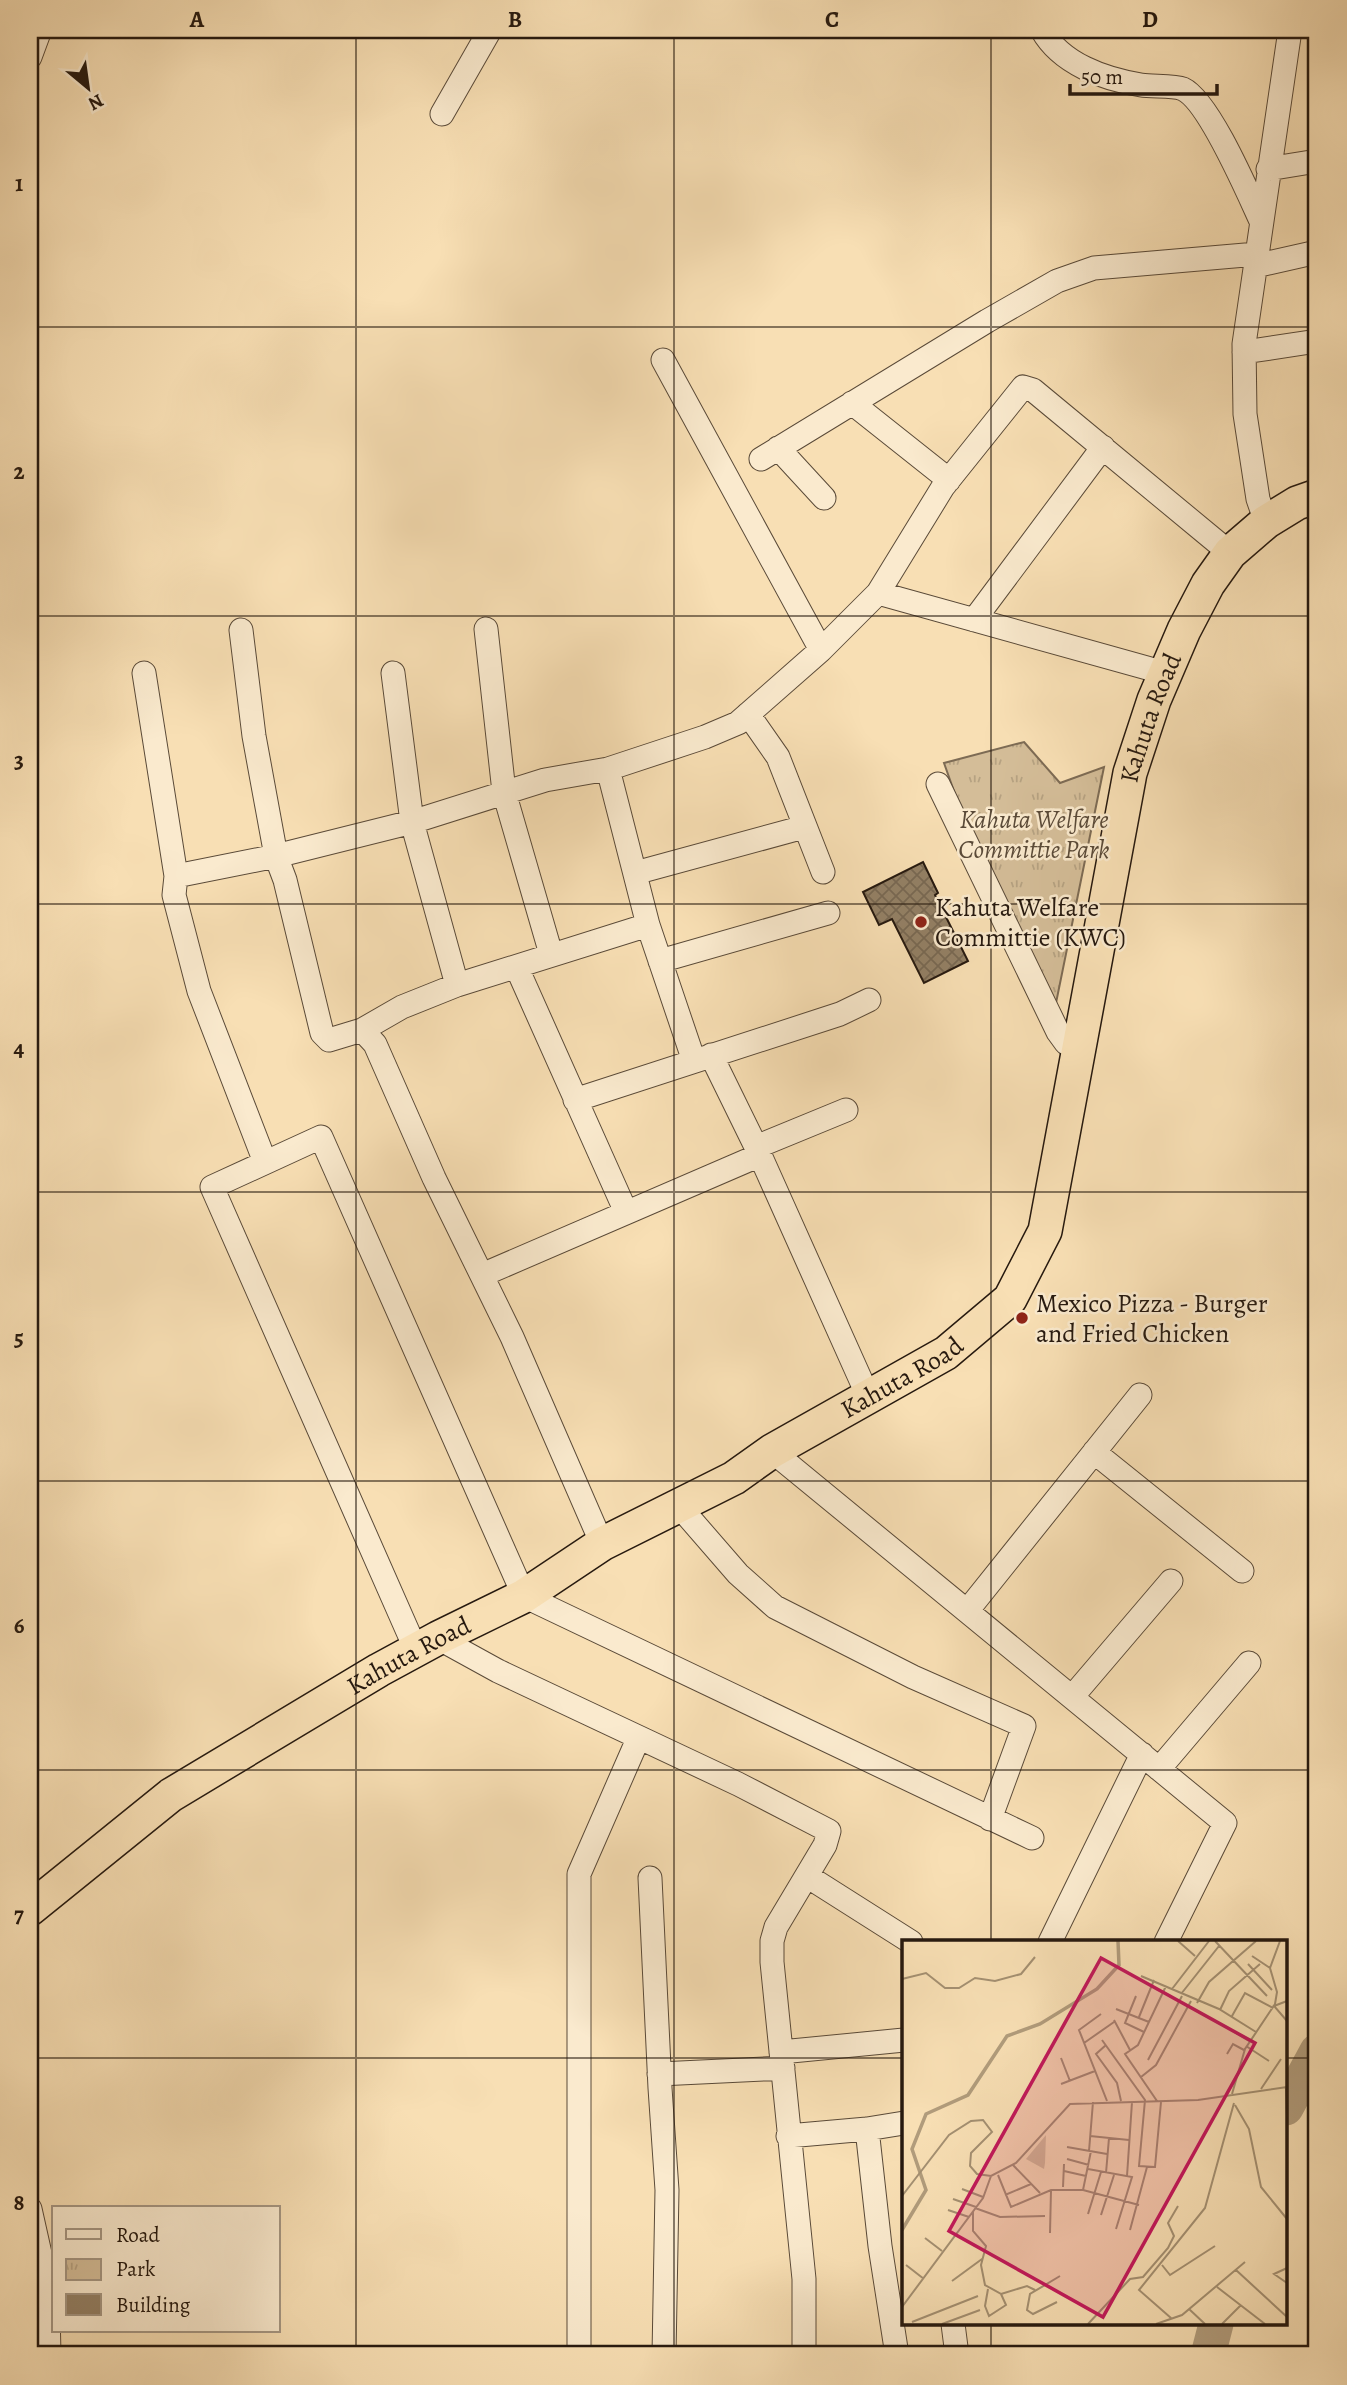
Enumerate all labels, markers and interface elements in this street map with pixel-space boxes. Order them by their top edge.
text: A [189,4,205,35]
text: B [508,4,522,35]
text: C [825,4,839,35]
text: D [1142,4,1158,35]
north arrow [52,52,122,122]
scale bar [1070,52,1218,96]
text: 50 m [1081,63,1123,91]
text: N [83,87,108,117]
text: 1 [15,168,23,199]
text: 2 [13,456,25,487]
street label: Kahuta Road [1112,648,1190,786]
text: 3 [14,745,24,776]
park label: Kahuta Welfare Committie Park [958,802,1110,867]
place label: Kahuta Welfare Committie (KWC) [935,890,1126,955]
marker: Kahuta Welfare Committie (KWC) [913,914,929,930]
text: 4 [14,1033,25,1064]
place label: Mexico Pizza - Burger and Fried Chicken [1036,1286,1268,1351]
marker: Mexico Pizza - Burger and Fried Chicken [1014,1310,1030,1326]
text: 5 [14,1322,24,1353]
street label: Kahuta Road [834,1329,971,1427]
street label: Kahuta Road [340,1608,476,1704]
text: 6 [14,1610,25,1641]
text: 7 [14,1899,24,1930]
inset map [902,1940,1288,2326]
text: 8 [13,2187,25,2218]
legend [52,2206,280,2332]
text: Road [116,2221,160,2249]
text: Park [116,2255,156,2283]
text: Building [116,2291,191,2319]

